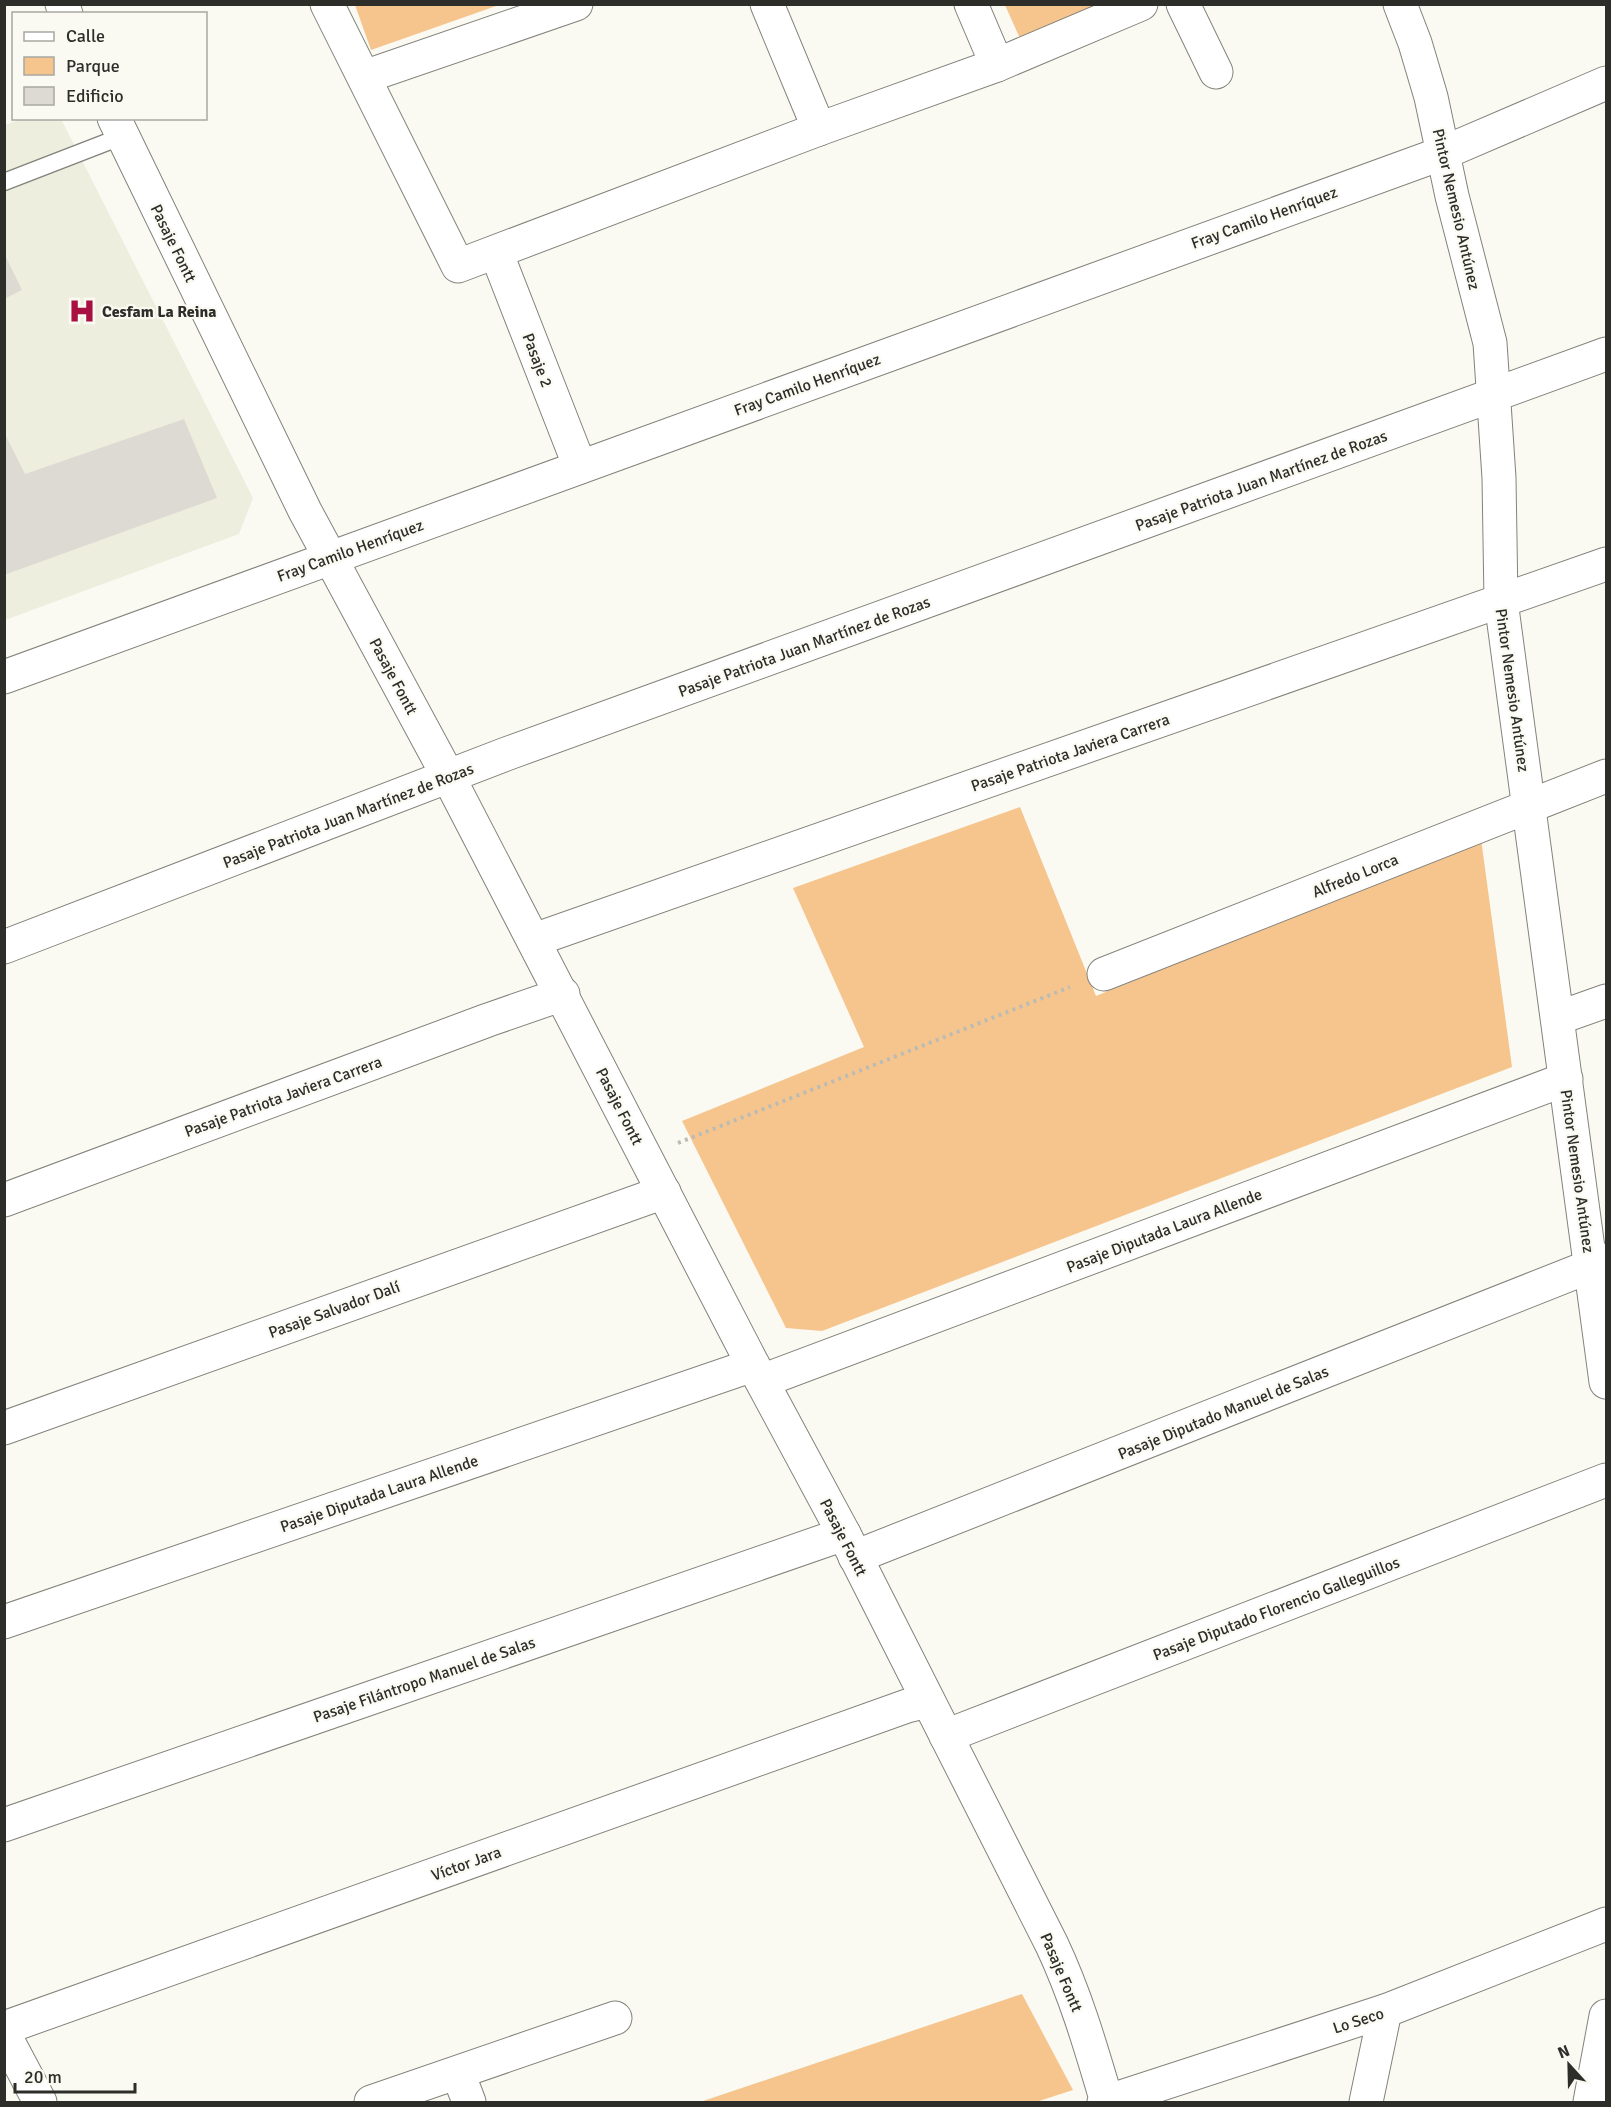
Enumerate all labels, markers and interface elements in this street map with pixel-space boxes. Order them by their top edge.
legend [12,12,207,120]
text: Calle [66,25,105,47]
text: Parque [66,55,120,77]
text: Edificio [66,85,124,107]
street label: Pintor Nemesio Antúnez [1428,127,1484,292]
street label: Fray Camilo Henríquez [1188,182,1340,254]
street label: Pasaje Fontt [146,201,201,286]
hospital icon: Cesfam La Reina [67,296,97,326]
place label: Cesfam La Reina [102,302,217,322]
street label: Pasaje 2 [518,330,557,390]
street label: Fray Camilo Henríquez [731,349,883,421]
street label: Pasaje Patriota Juan Martínez de Rozas [1133,426,1390,536]
street label: Fray Camilo Henríquez [274,515,426,587]
street label: Pasaje Patriota Juan Martínez de Rozas [676,592,933,702]
street label: Pintor Nemesio Antúnez [1491,607,1533,773]
street label: Pasaje Fontt [365,635,422,719]
street label: Pasaje Patriota Javiera Carrera [968,710,1172,796]
street label: Pasaje Patriota Juan Martínez de Rozas [220,759,477,873]
street label: Alfredo Lorca [1309,850,1401,902]
street label: Pasaje Patriota Javiera Carrera [182,1052,385,1142]
street label: Pasaje Fontt [591,1064,647,1149]
street label: Pintor Nemesio Antúnez [1556,1088,1598,1254]
street label: Pasaje Diputada Laura Allende [1064,1184,1265,1278]
street label: Pasaje Salvador Dalí [266,1277,403,1343]
street label: Pasaje Diputado Manuel de Salas [1115,1361,1332,1464]
street label: Pasaje Diputada Laura Allende [278,1451,481,1537]
street label: Pasaje Fontt [815,1495,871,1580]
street label: Pasaje Diputado Florencio Galleguillos [1150,1553,1403,1665]
street label: Pasaje Filántropo Manuel de Salas [311,1632,538,1727]
street label: Víctor Jara [429,1842,504,1886]
street label: Pasaje Fontt [1035,1930,1087,2015]
street label: Lo Seco [1330,2003,1386,2039]
north arrow [1539,2035,1599,2095]
text: N [1555,2041,1573,2063]
scale bar [15,2056,135,2094]
text: 20 m [24,2066,62,2088]

